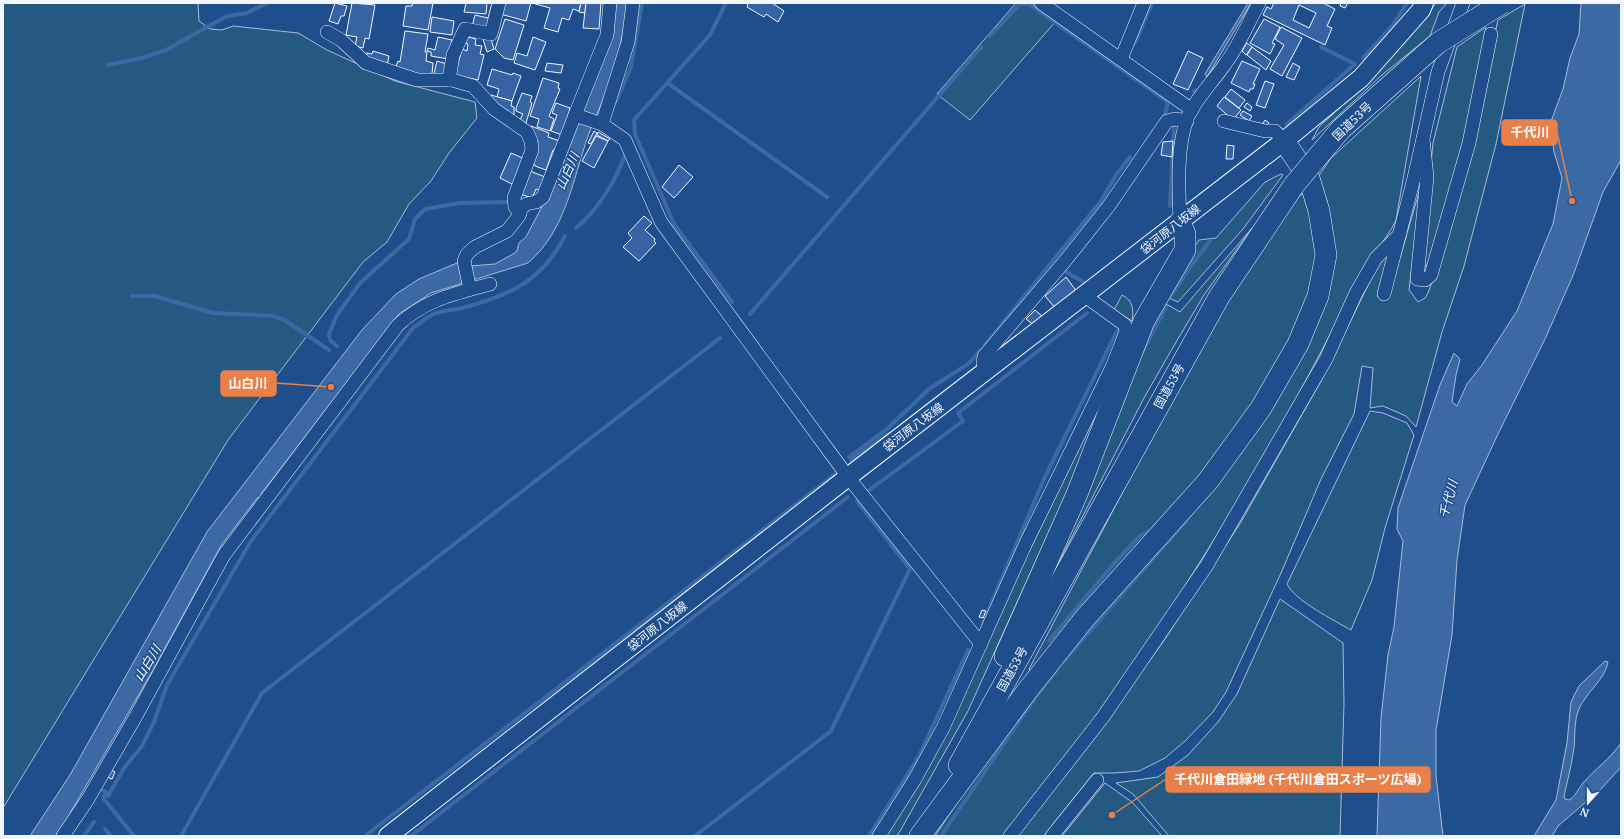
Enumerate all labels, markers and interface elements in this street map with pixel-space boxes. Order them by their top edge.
street label: 国道53号 [1328,98,1376,144]
callout: 千代川 [1502,120,1557,145]
text: 千代川 [1510,123,1550,141]
water label: 山白川 [551,148,584,192]
street label: 袋河原八坂線 [1136,200,1204,258]
street label: 国道53号 [1150,360,1188,412]
callout: 山白川 [221,371,276,396]
text: 山白川 [228,374,268,392]
street label: 袋河原八坂線 [878,399,947,456]
water label: 千代川 [1434,476,1462,520]
street label: 袋河原八坂線 [623,597,691,655]
water label: 山白川 [129,640,166,684]
street label: 国道53号 [993,643,1031,695]
callout: 千代川倉田緑地 (千代川倉田スポーツ広場) [1166,767,1430,792]
text: 千代川倉田緑地 (千代川倉田スポーツ広場) [1174,770,1422,788]
north arrow [1568,783,1608,823]
text: N [1577,804,1591,821]

